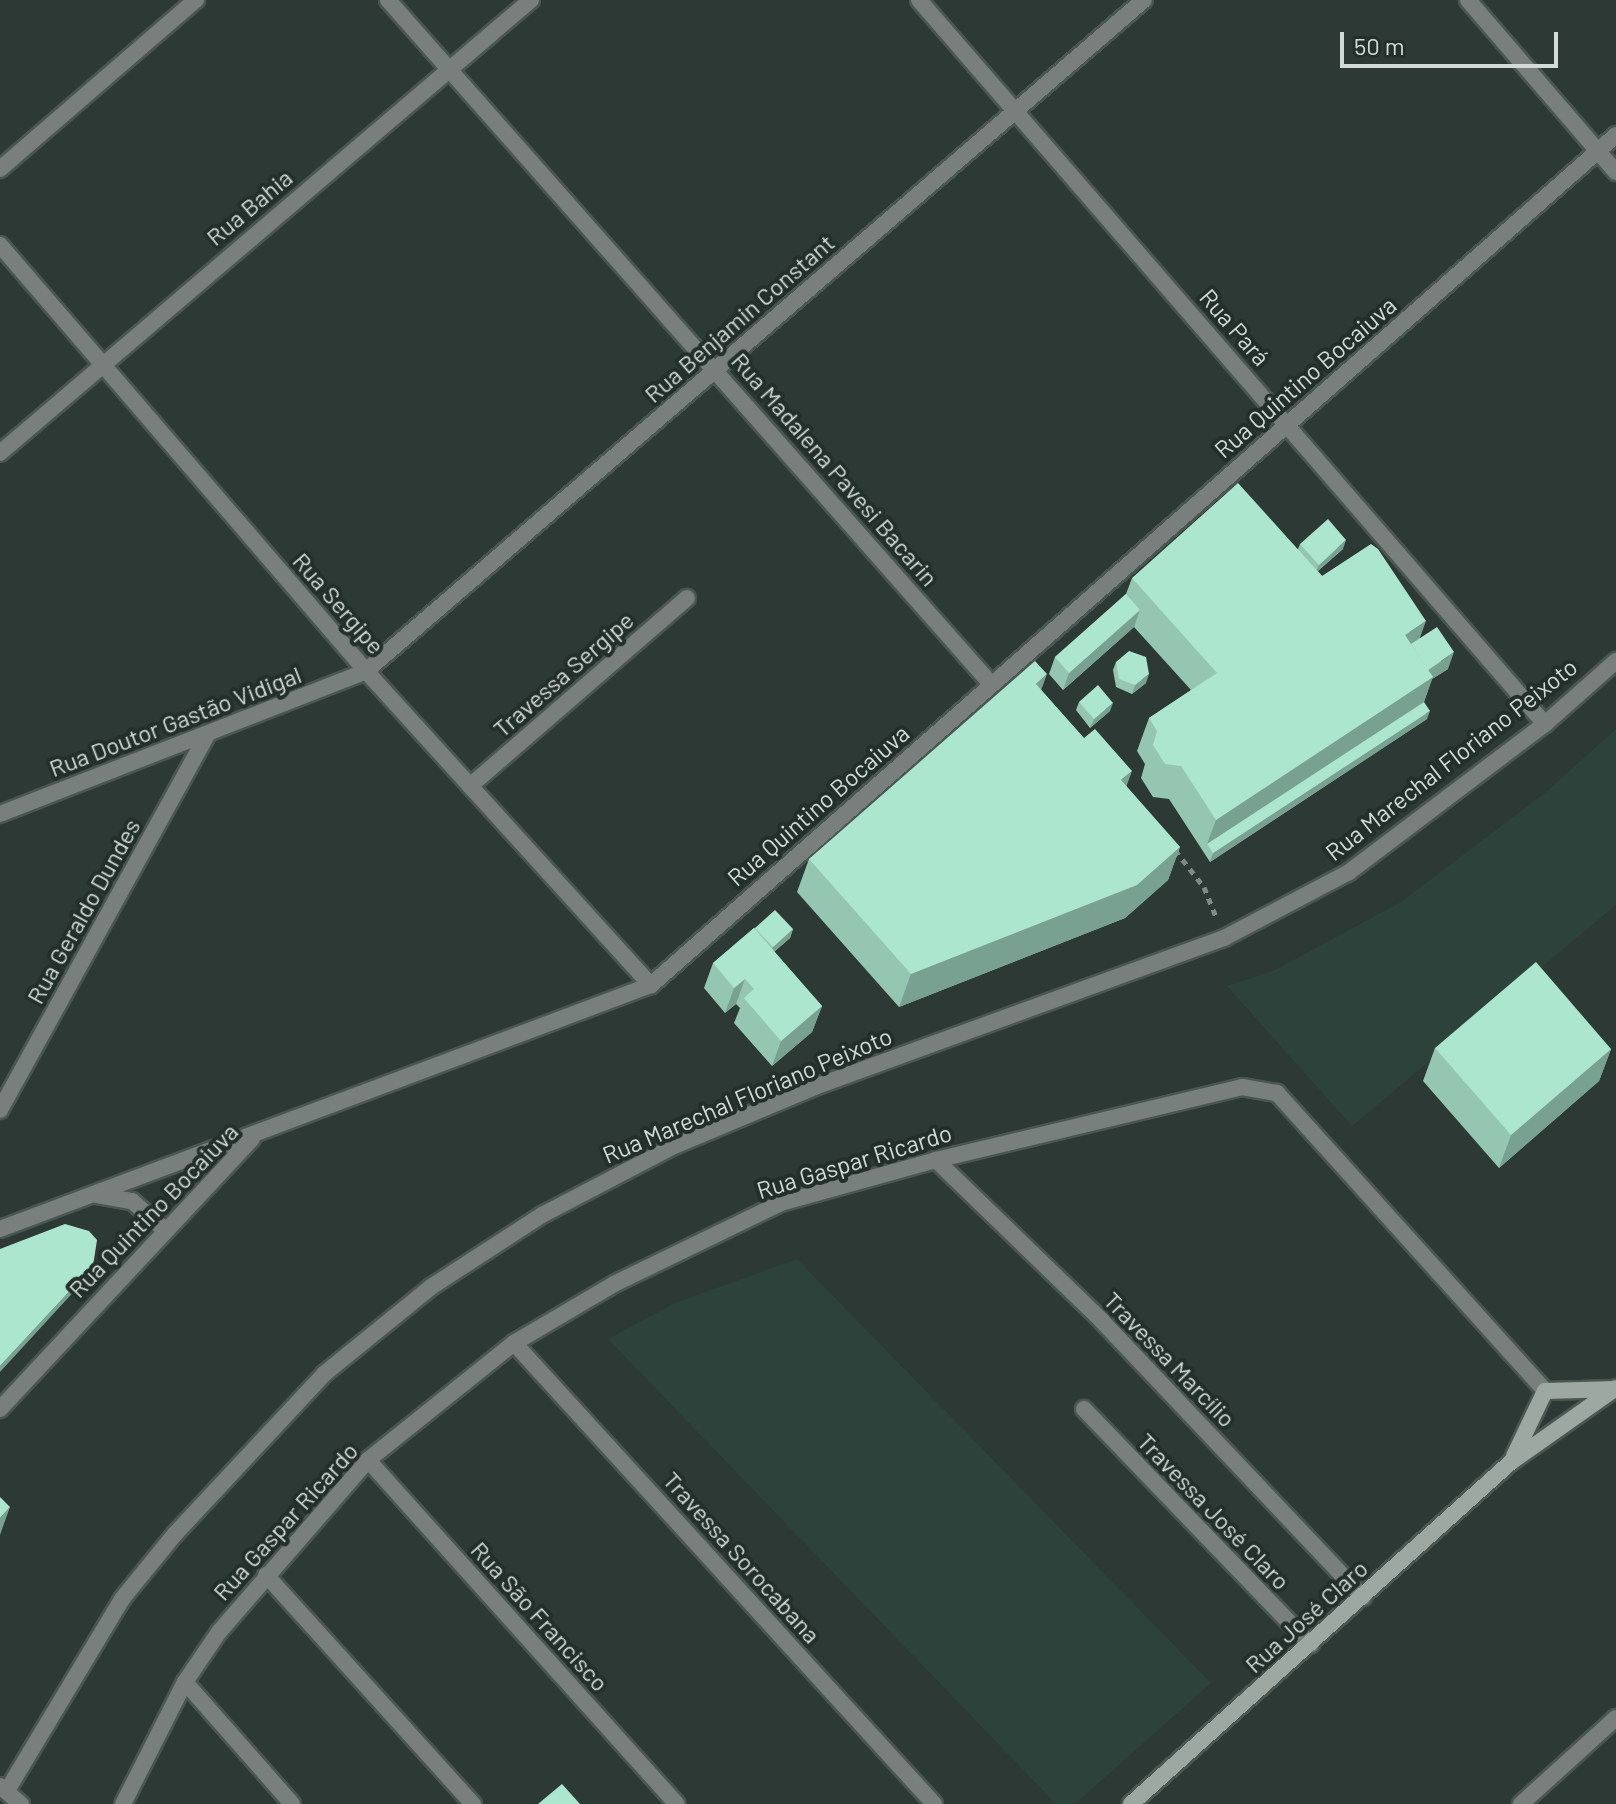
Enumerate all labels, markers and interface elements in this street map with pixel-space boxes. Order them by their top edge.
scale bar [1344,16,1562,66]
text: 50 m [1354,31,1405,60]
street label: Rua Bahia [200,163,298,251]
street label: Rua Benjamin Constant [638,228,840,408]
street label: Rua Pará [1194,283,1276,371]
street label: Rua Quintino Bocaiuva [1208,290,1402,464]
street label: Rua Madalena Pavesi Bacarin [726,346,944,592]
street label: Rua Sergipe [287,546,391,660]
street label: Travessa Sergipe [487,605,639,743]
street label: Rua Marechal Floriano Peixoto [1319,652,1583,866]
street label: Rua Doutor Gastão Vidigal [45,660,305,782]
street label: Rua Quintino Bocaiuva [721,718,915,892]
street label: Rua Geraldo Dundes [20,814,146,1008]
street label: Rua Marechal Floriano Peixoto [598,1021,896,1169]
street label: Rua Quintino Bocaiuva [62,1117,244,1303]
street label: Rua Gaspar Ricardo [753,1118,955,1204]
street label: Travessa Marcílio [1098,1285,1242,1433]
street label: Travessa José Claro [1132,1427,1296,1595]
street label: Rua Gaspar Ricardo [207,1436,363,1606]
street label: Travessa Sorocabana [657,1465,827,1649]
street label: Rua São Francisco [465,1535,615,1697]
street label: Rua José Claro [1239,1554,1373,1678]

